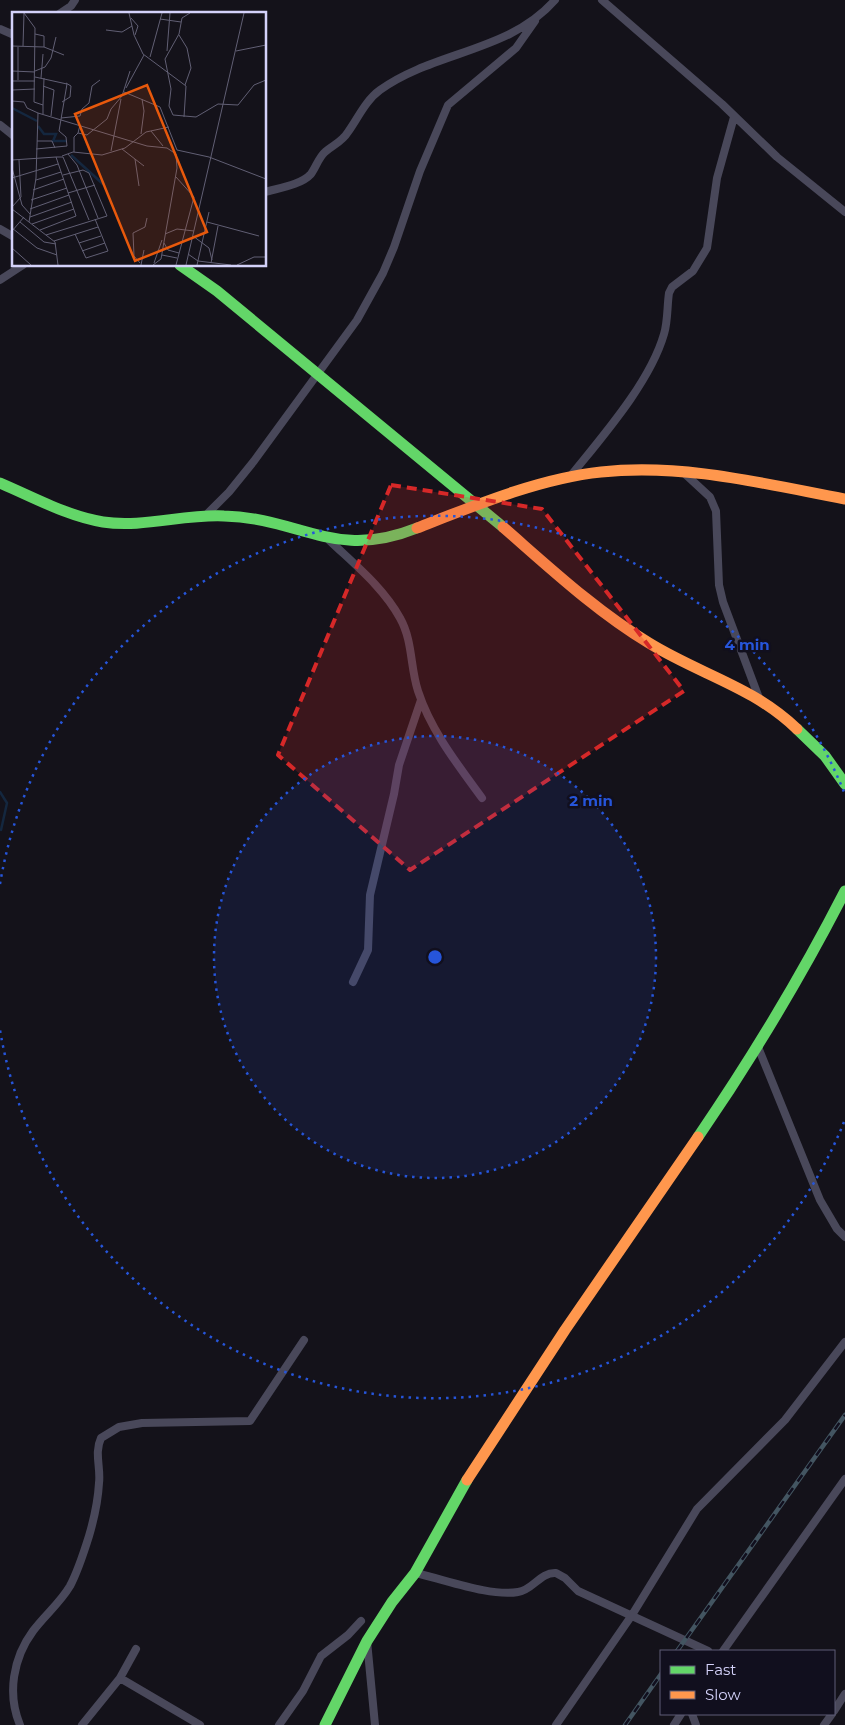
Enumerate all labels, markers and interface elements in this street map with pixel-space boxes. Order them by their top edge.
inset map [12,12,266,266]
text: 4 min [724,635,770,654]
text: 2 min [569,791,613,810]
centre of rings [426,948,444,966]
legend [660,1650,835,1715]
text: Fast [705,1660,736,1679]
text: Slow [705,1685,741,1704]

